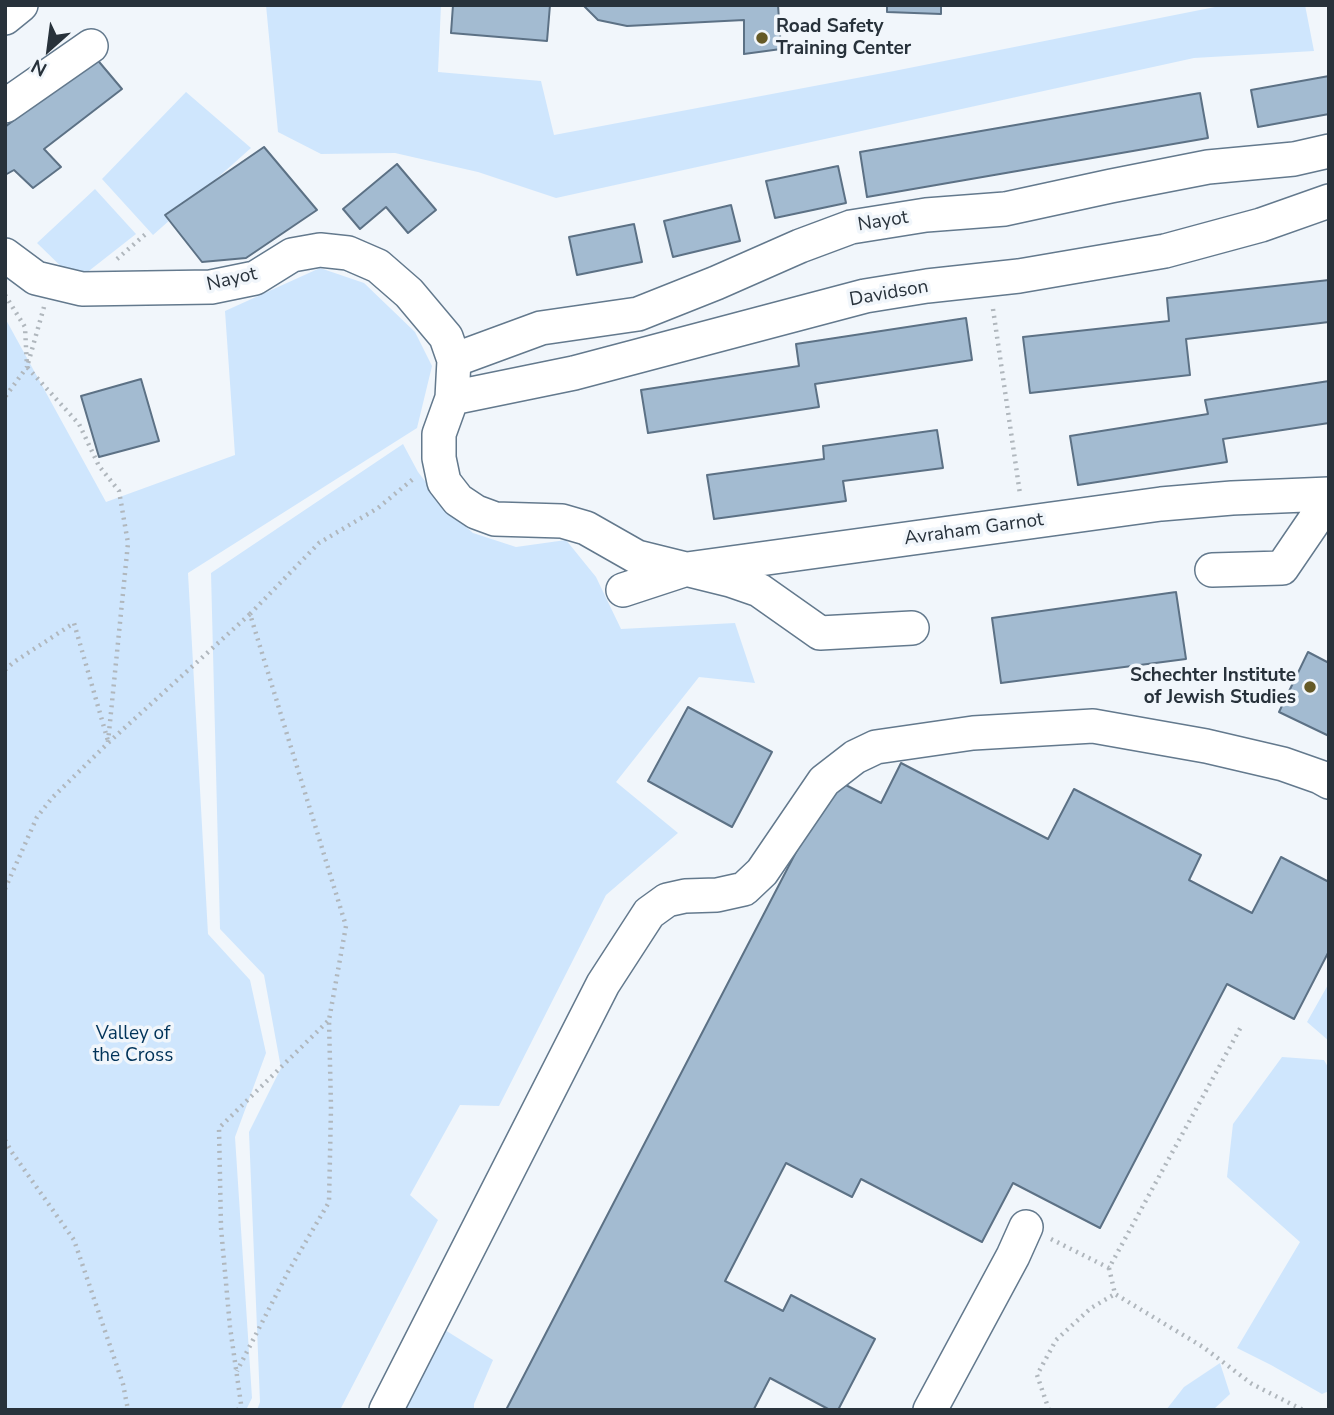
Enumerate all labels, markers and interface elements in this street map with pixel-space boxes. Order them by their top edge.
north arrow [14,14,84,84]
place label: Road Safety Training Center [776,16,911,60]
marker: Road Safety Training Center [754,30,770,46]
text: N [27,53,52,82]
street label: Nayot [856,207,910,237]
street label: Nayot [205,263,259,297]
street label: Davidson [848,276,930,312]
street label: Avraham Garnot [903,509,1045,551]
place label: Schechter Institute of Jewish Studies [1130,665,1296,709]
marker: Schechter Institute of Jewish Studies [1302,679,1318,695]
park label: Valley of the Cross [93,1023,173,1067]

